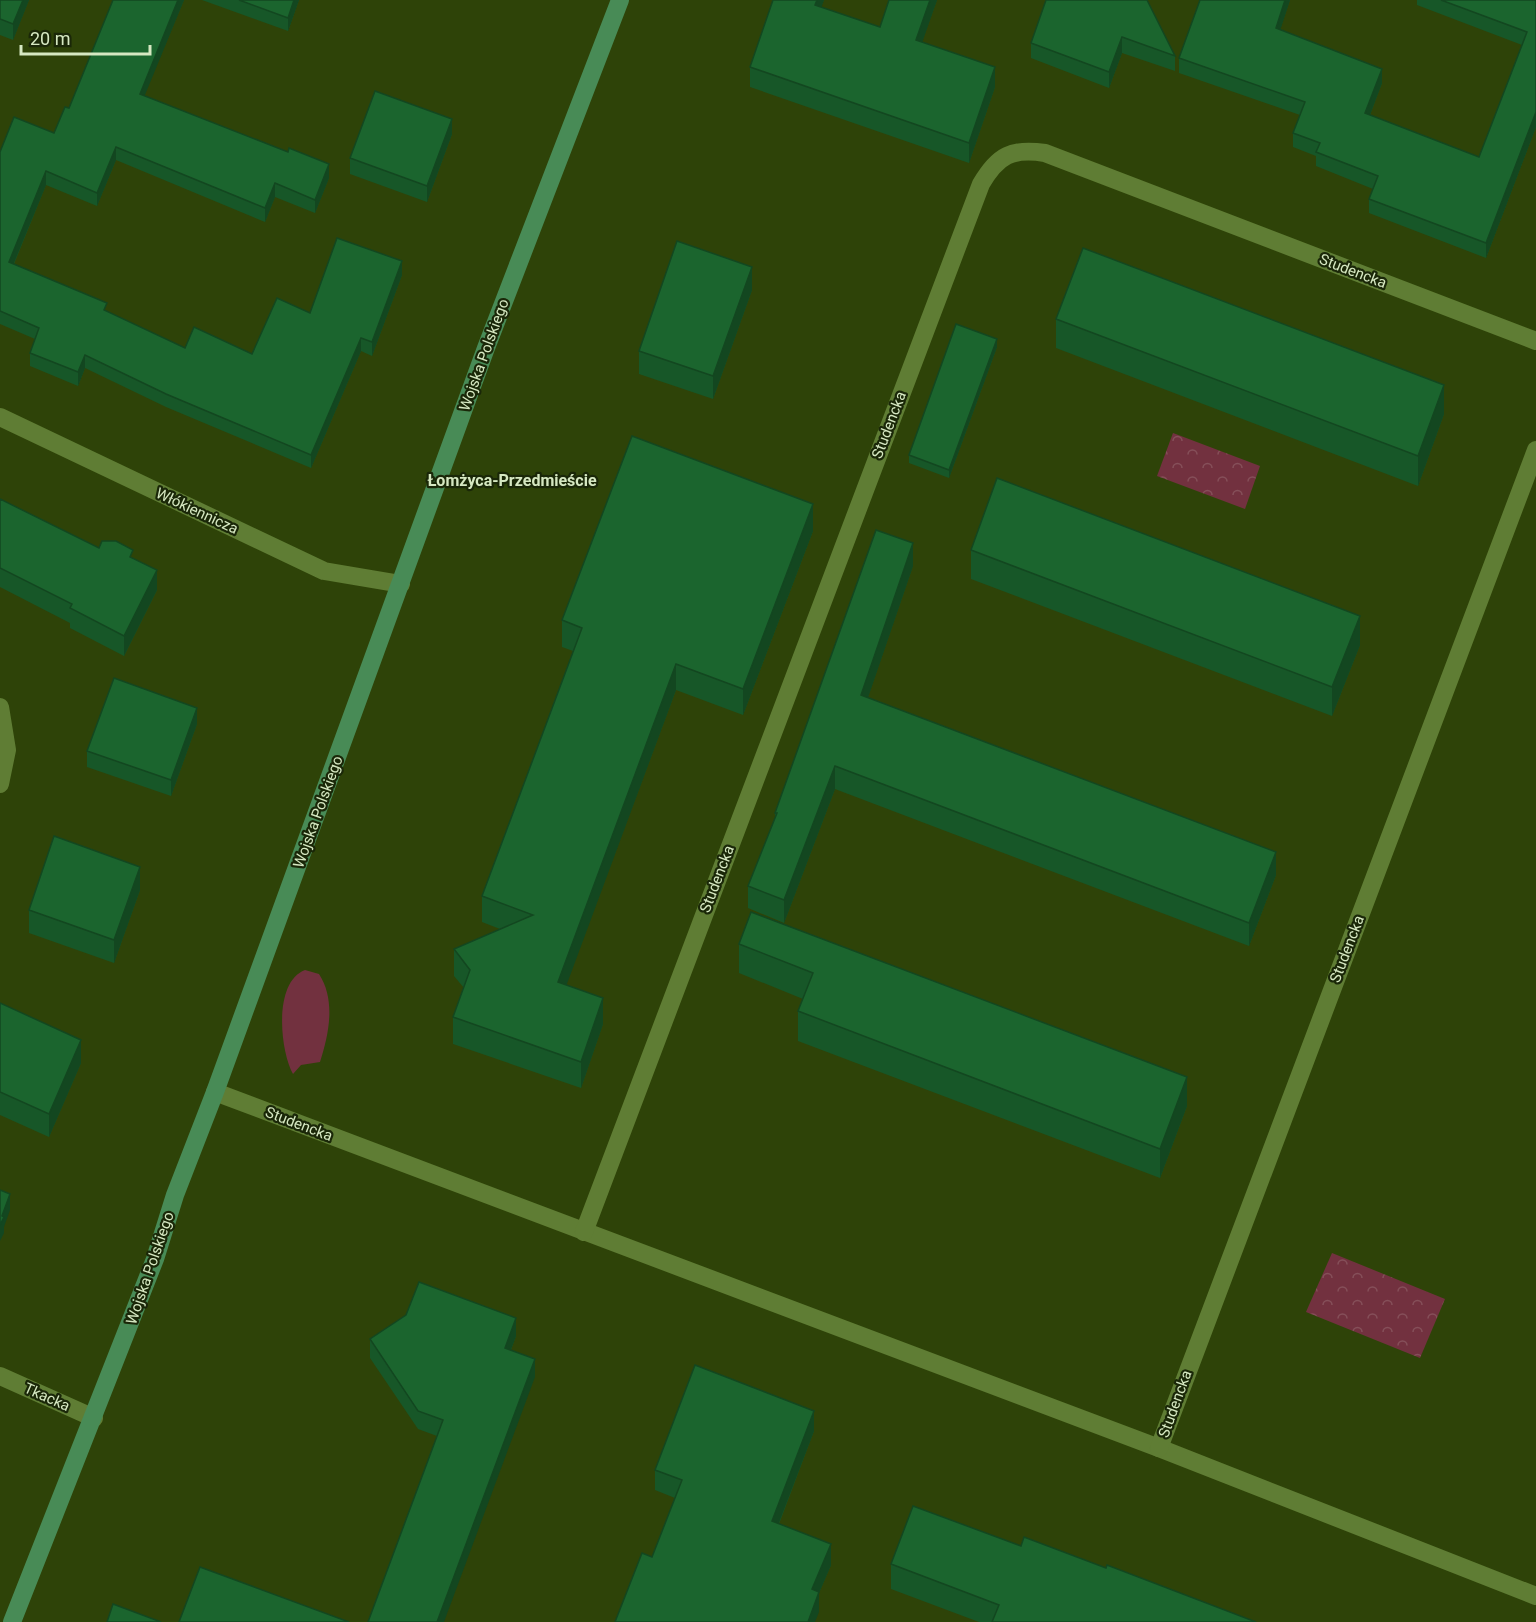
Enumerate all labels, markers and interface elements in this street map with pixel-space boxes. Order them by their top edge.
scale bar [21,18,150,56]
text: 20 m [30,28,70,49]
street label: Studencka [1317,250,1389,292]
street label: Wojska Polskiego [455,297,513,413]
street label: Studencka [868,389,910,461]
district label: Łomżyca-Przedmieście [427,471,597,490]
street label: Włókiennicza [153,484,241,538]
street label: Wojska Polskiego [289,754,347,870]
street label: Studencka [696,843,738,915]
street label: Studencka [1326,913,1368,985]
street label: Studencka [263,1103,335,1145]
street label: Wojska Polskiego [122,1209,178,1327]
street label: Studencka [1155,1368,1195,1440]
street label: Tkacka [21,1379,73,1415]

